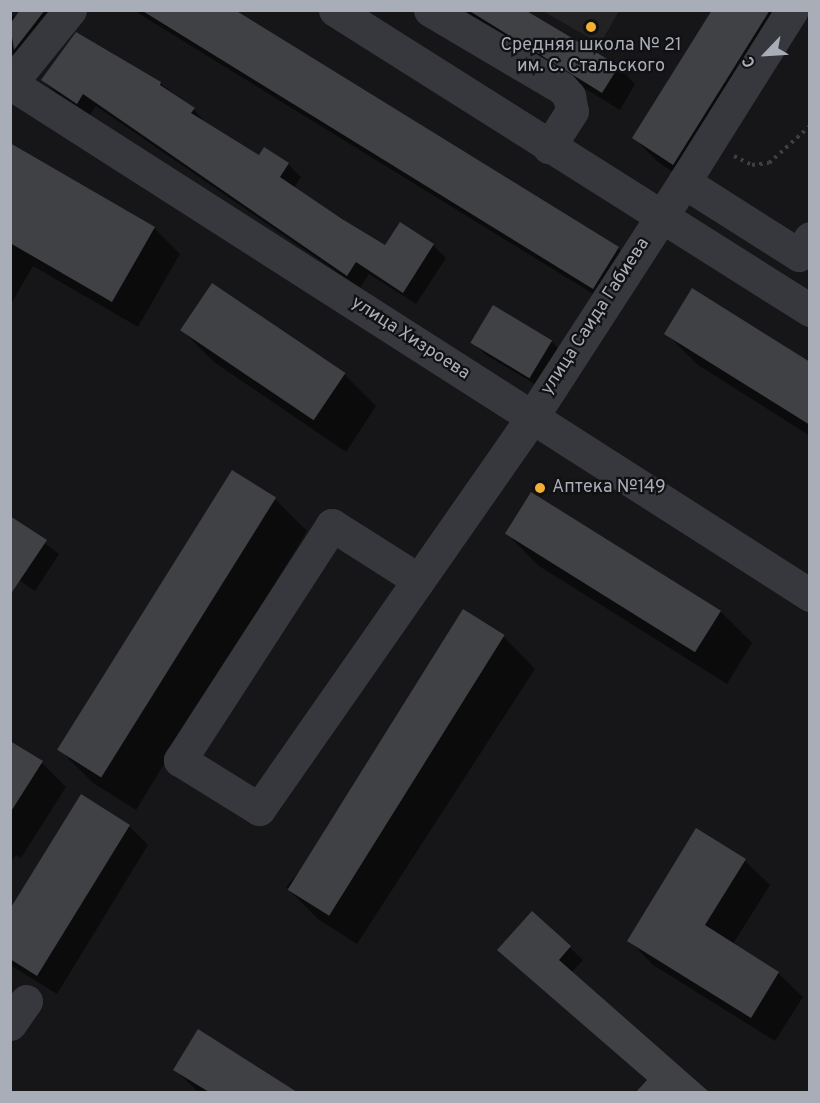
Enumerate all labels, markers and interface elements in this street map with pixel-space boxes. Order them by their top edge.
marker: Средняя школа № 21 им. С. Стальского [584,20,598,34]
north arrow [736,24,796,84]
place label: Средняя школа № 21 им. С. Стальского [500,36,682,78]
text: С [738,53,761,70]
street label: улица Саида Габиева [537,234,655,400]
street label: улица Хизроева [347,293,473,385]
place label: Аптека №149 [552,477,666,499]
marker: Аптека №149 [533,481,547,495]

